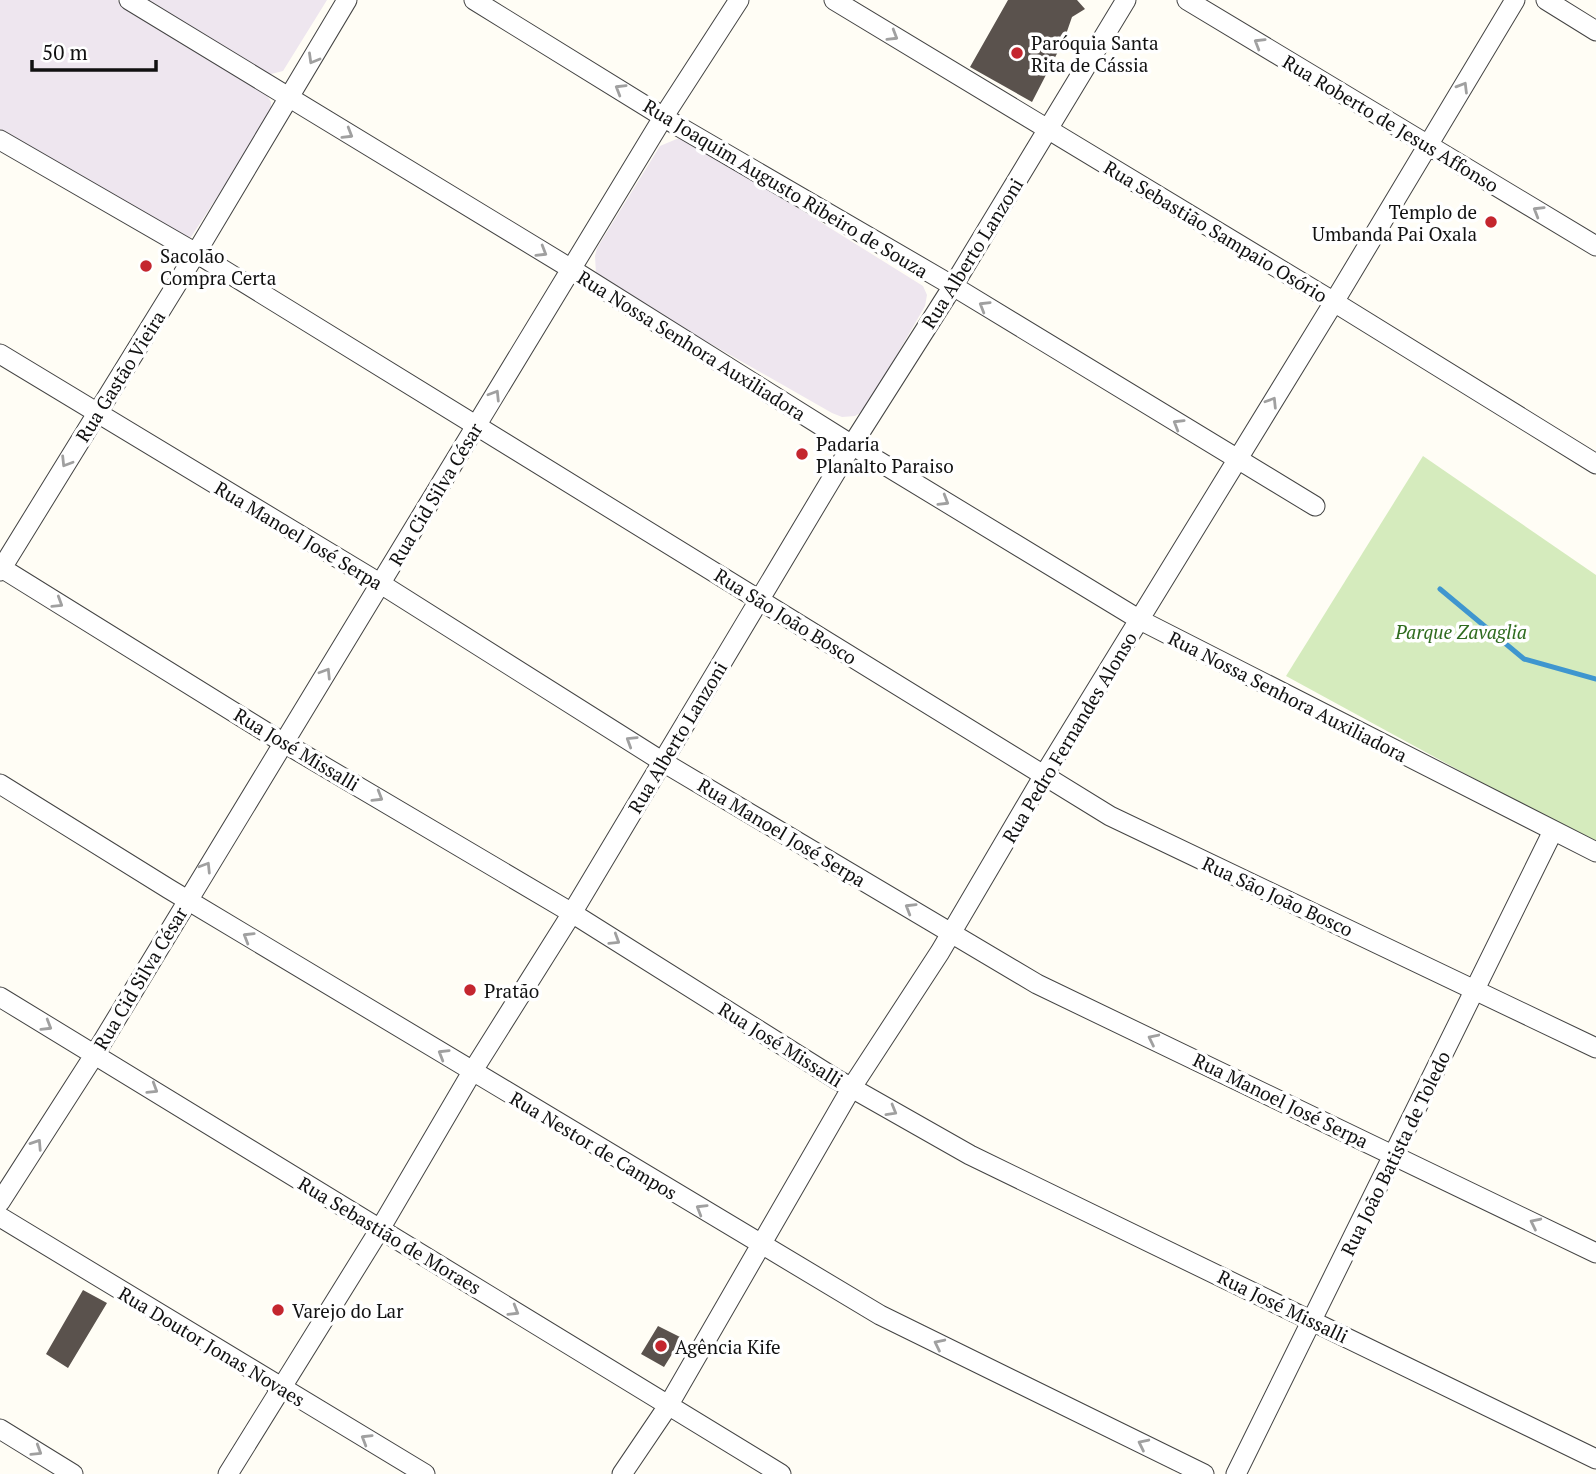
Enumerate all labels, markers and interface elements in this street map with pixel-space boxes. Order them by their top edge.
one-way arrow [885,27,898,40]
scale bar [32,28,156,72]
place label: Paróquia Santa Rita de Cássia [1031,30,1159,77]
text: 50 m [42,38,88,66]
one-way arrow [1253,39,1266,52]
marker: Paróquia Santa Rita de Cássia [1009,45,1025,61]
street label: Rua Roberto de Jesus Affonso [1279,49,1503,197]
one-way arrow [308,51,321,64]
one-way arrow [1455,81,1468,94]
one-way arrow [614,84,627,97]
street label: Rua Joaquim Augusto Ribeiro de Souza [639,93,933,283]
one-way arrow [340,125,353,138]
street label: Rua Sebastião Sampaio Osório [1100,154,1332,308]
street label: Rua Alberto Lanzoni [916,173,1028,333]
place label: Templo de Umbanda Pai Oxala [1312,199,1477,246]
one-way arrow [1532,206,1545,219]
marker: Templo de Umbanda Pai Oxala [1483,214,1499,230]
place label: Sacolão Compra Certa [160,243,277,290]
one-way arrow [535,244,548,257]
marker: Sacolão Compra Certa [138,258,154,274]
street label: Rua Nossa Senhora Auxiliadora [573,264,811,426]
one-way arrow [978,301,991,314]
street label: Rua Gastão Vieira [70,305,171,446]
one-way arrow [486,389,499,402]
one-way arrow [1264,397,1277,410]
street label: Rua Cid Silva César [382,417,488,570]
one-way arrow [1172,420,1185,433]
place label: Padaria Planalto Paraiso [816,431,954,478]
marker: Padaria Planalto Paraiso [794,446,810,462]
one-way arrow [62,455,75,468]
street label: Rua Manoel José Serpa [210,475,388,595]
one-way arrow [936,493,949,506]
street label: Rua São João Bosco [710,562,862,670]
one-way arrow [50,594,63,607]
park label: Parque Zavaglia [1394,619,1527,644]
street label: Rua Nossa Senhora Auxiliadora [1164,625,1412,767]
street label: Rua Pedro Fernandes Alonso [996,627,1142,847]
street label: Rua Alberto Lanzoni [622,656,732,818]
one-way arrow [318,668,331,681]
street label: Rua José Missalli [230,702,364,796]
one-way arrow [625,737,638,750]
street label: Rua Manoel José Serpa [693,772,871,892]
one-way arrow [370,789,383,802]
street label: Rua São João Bosco [1199,850,1357,942]
one-way arrow [198,861,211,874]
street label: Rua Cid Silva César [87,901,193,1054]
one-way arrow [905,903,918,916]
one-way arrow [607,931,620,944]
one-way arrow [242,932,255,945]
place label: Pratão [484,978,539,1003]
marker: Pratão [462,982,478,998]
street label: Rua José Missalli [714,996,848,1092]
one-way arrow [40,1017,53,1030]
one-way arrow [1148,1034,1160,1048]
street label: Rua Manoel José Serpa [1189,1047,1373,1153]
street label: Rua João Batista de Toledo [1335,1047,1455,1259]
one-way arrow [437,1049,450,1062]
one-way arrow [145,1081,158,1094]
street label: Rua Nestor de Campos [506,1085,682,1205]
one-way arrow [884,1102,897,1115]
one-way arrow [28,1139,41,1152]
street label: Rua Sebastião de Moraes [294,1170,486,1300]
one-way arrow [696,1204,709,1217]
one-way arrow [1530,1217,1542,1231]
street label: Rua José Missalli [1214,1264,1352,1348]
street label: Rua Doutor Jonas Novaes [114,1280,310,1412]
place label: Varejo do Lar [292,1298,404,1323]
marker: Varejo do Lar [270,1302,286,1318]
one-way arrow [506,1302,519,1315]
place label: Agência Kife [675,1334,781,1359]
marker: Agência Kife [653,1338,669,1354]
one-way arrow [934,1338,946,1352]
one-way arrow [361,1434,374,1447]
one-way arrow [1138,1438,1150,1452]
one-way arrow [29,1443,42,1456]

